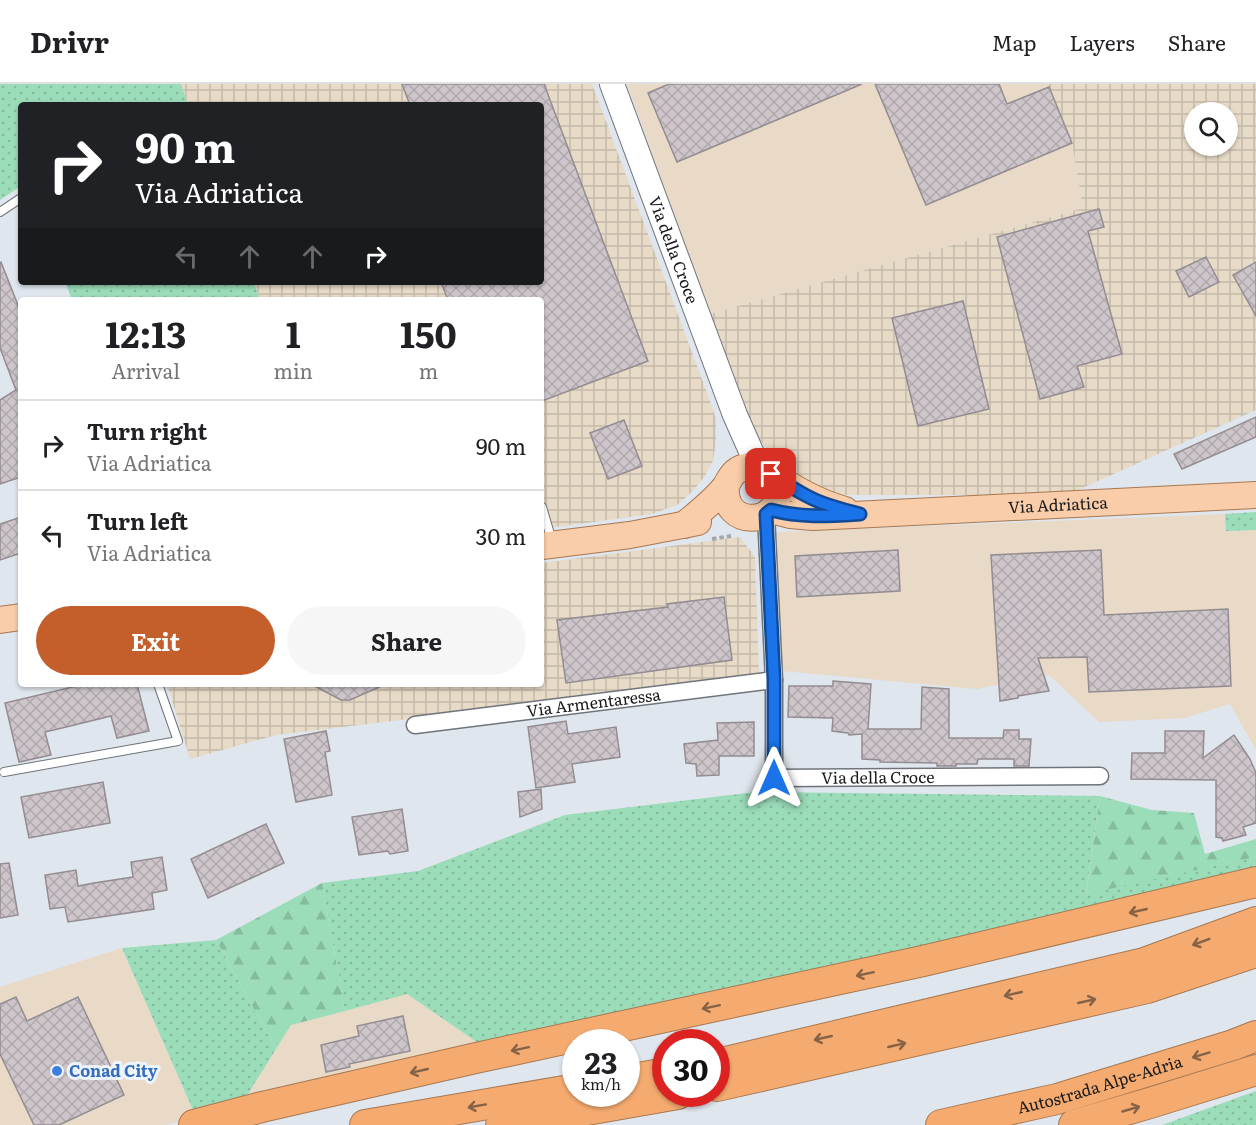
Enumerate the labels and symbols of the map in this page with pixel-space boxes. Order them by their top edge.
street label: Via della Croce [644,192,706,307]
pin [745,448,796,499]
street label: Via Adriatica [1008,489,1109,518]
street label: Via Armentaressa [525,681,662,722]
position arrow [742,746,806,810]
street label: Via della Croce [821,764,935,789]
one-way arrow [1129,905,1148,917]
one-way arrow [1192,937,1211,948]
one-way arrow [856,969,876,980]
one-way arrow [1004,988,1023,1000]
one-way arrow [1077,995,1096,1007]
one-way arrow [701,1002,720,1014]
speed limit sign: 30 [652,1029,730,1107]
one-way arrow [814,1033,833,1045]
one-way arrow [887,1038,906,1050]
one-way arrow [511,1043,530,1055]
street label: Autostrada Alpe-Adria [1015,1048,1185,1119]
one-way arrow [1192,1050,1211,1061]
place label: Conad City [69,1058,158,1082]
marker: Conad City [50,1064,64,1078]
one-way arrow [409,1066,428,1078]
one-way arrow [468,1101,487,1112]
one-way arrow [1121,1103,1140,1114]

